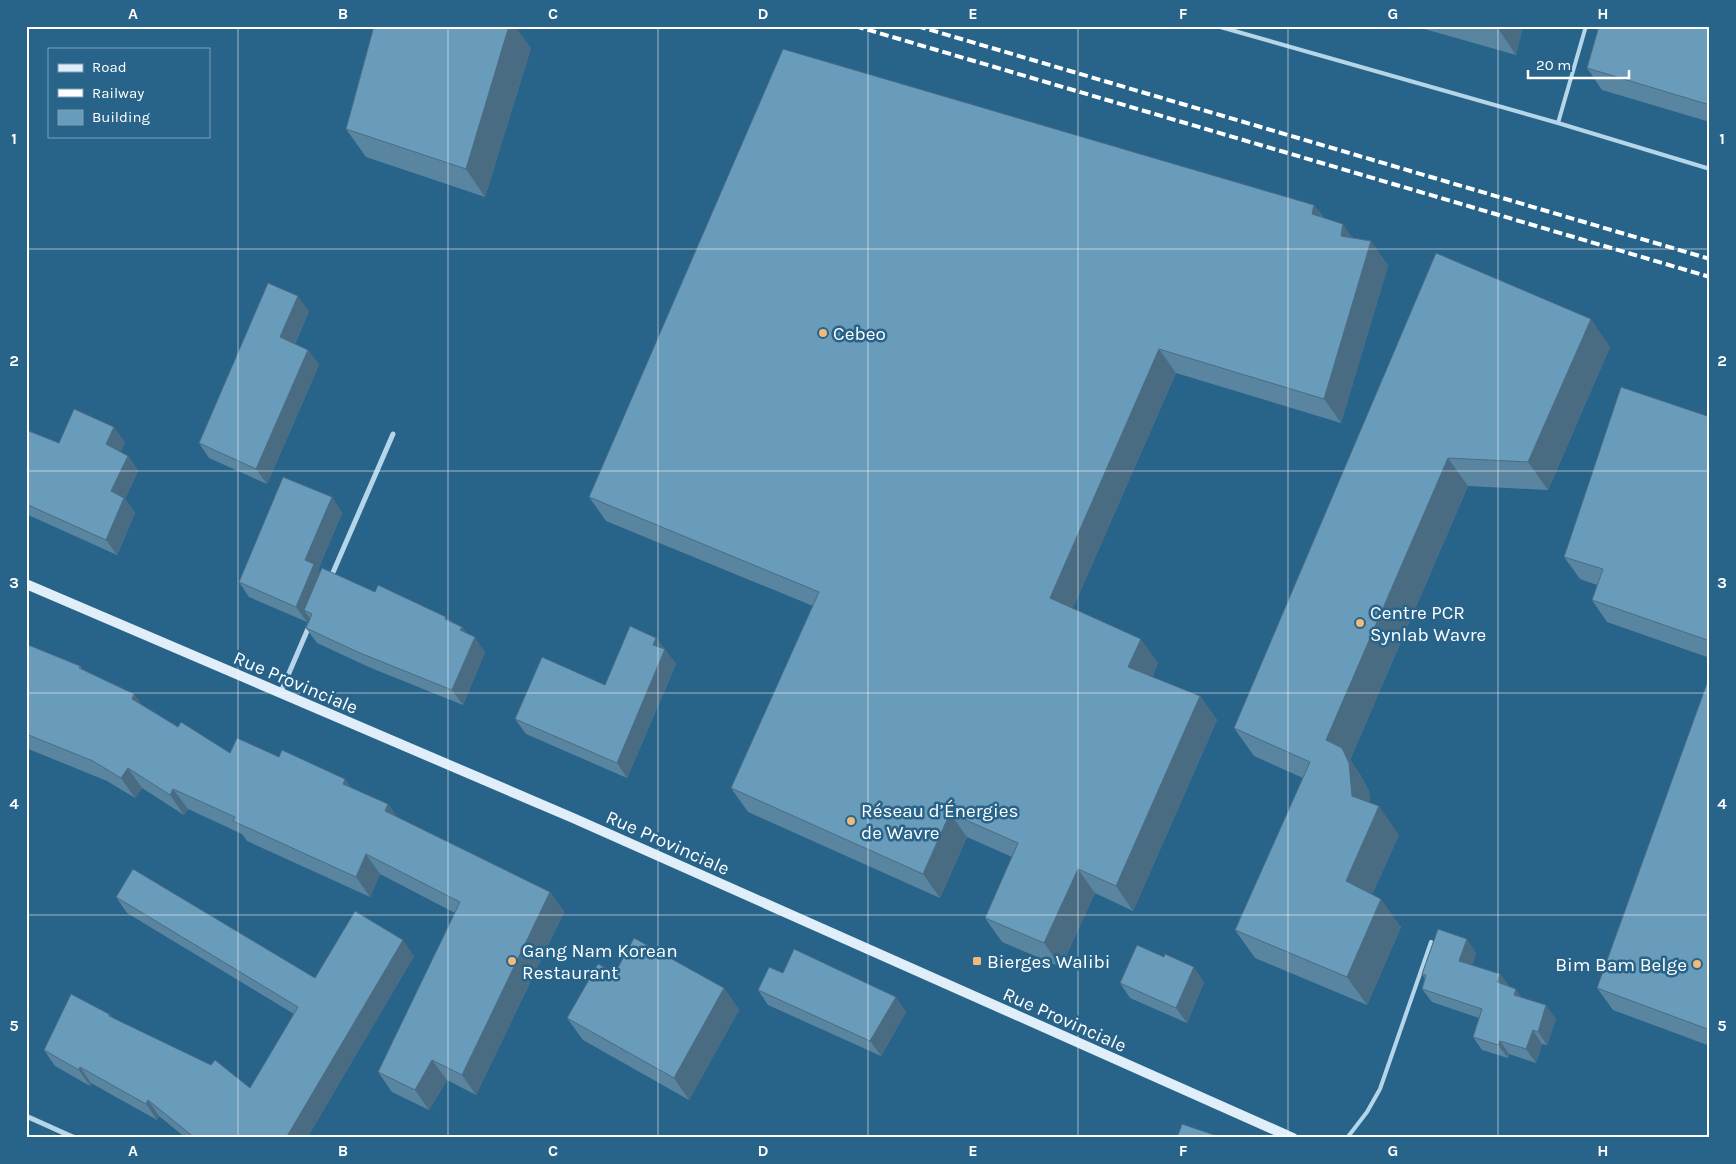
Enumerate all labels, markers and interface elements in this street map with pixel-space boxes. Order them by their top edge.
text: A [128,4,138,23]
text: B [338,4,348,23]
text: C [548,4,558,23]
text: D [758,4,769,23]
text: E [968,4,978,23]
text: F [1179,4,1188,23]
text: G [1388,4,1398,23]
text: H [1597,4,1609,23]
legend [48,48,210,138]
scale bar [1528,48,1630,80]
text: 20 m [1536,56,1571,74]
text: Road [92,58,127,76]
text: Railway [92,84,144,102]
text: Building [92,108,150,126]
text: 1 [11,129,17,148]
text: 1 [1719,129,1725,148]
place label: Cebeo [833,323,886,345]
marker: Cebeo [817,327,829,339]
text: 2 [9,351,19,370]
text: 2 [1717,351,1727,370]
text: 3 [9,573,19,592]
text: 3 [1717,573,1727,592]
place label: Centre PCR Synlab Wavre [1370,602,1486,646]
marker: Centre PCR Synlab Wavre [1354,617,1366,629]
street label: Rue Provinciale [230,647,361,719]
text: 4 [9,794,19,813]
text: 4 [1717,794,1727,813]
place label: Réseau d’Énergies de Wavre [861,799,1019,844]
street label: Rue Provinciale [602,806,733,880]
marker: Réseau d’Énergies de Wavre [845,815,857,827]
place label: Gang Nam Korean Restaurant [522,940,678,984]
place label: Bierges Walibi [987,951,1111,973]
place label: Bim Bam Belge [1555,954,1687,976]
marker: Gang Nam Korean Restaurant [506,955,518,967]
marker: Bierges Walibi [971,955,983,967]
marker: Bim Bam Belge [1691,958,1703,970]
street label: Rue Provinciale [999,983,1130,1057]
text: 5 [9,1016,19,1035]
text: 5 [1717,1016,1727,1035]
text: A [128,1141,138,1160]
text: B [338,1141,348,1160]
text: C [548,1141,558,1160]
text: D [758,1141,769,1160]
text: E [968,1141,978,1160]
text: F [1179,1141,1188,1160]
text: G [1388,1141,1398,1160]
text: H [1597,1141,1609,1160]

